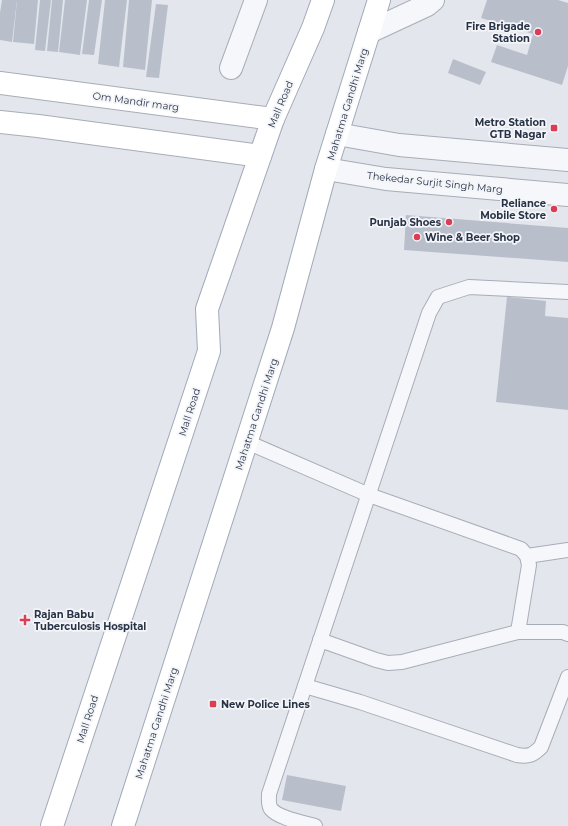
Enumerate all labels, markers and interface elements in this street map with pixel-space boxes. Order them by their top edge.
place label: Fire Brigade Station [466,20,530,45]
marker: Fire Brigade Station [533,27,543,37]
street label: Mahatma Gandhi Marg [324,46,371,162]
street label: Mall Road [265,79,296,130]
street label: Om Mandir marg [92,89,180,114]
place label: Metro Station GTB Nagar [475,116,547,141]
marker: Metro Station GTB Nagar [549,123,559,133]
street label: Thekedar Surjit Singh Marg [366,169,504,196]
place label: Reliance Mobile Store [480,197,546,222]
marker: Reliance Mobile Store [549,204,559,214]
place label: Punjab Shoes [369,216,442,229]
marker: Punjab Shoes [444,217,454,227]
place label: Wine & Beer Shop [425,231,520,244]
marker: Wine & Beer Shop [412,232,422,242]
street label: Mahatma Gandhi Marg [232,357,281,472]
street label: Mall Road [176,387,203,438]
place label: Rajan Babu Tuberculosis Hospital [34,608,146,633]
marker: Rajan Babu Tuberculosis Hospital [19,614,31,626]
street label: Mahatma Gandhi Marg [132,666,181,781]
street label: Mall Road [74,694,101,745]
place label: New Police Lines [221,698,311,711]
marker: New Police Lines [208,699,218,709]

